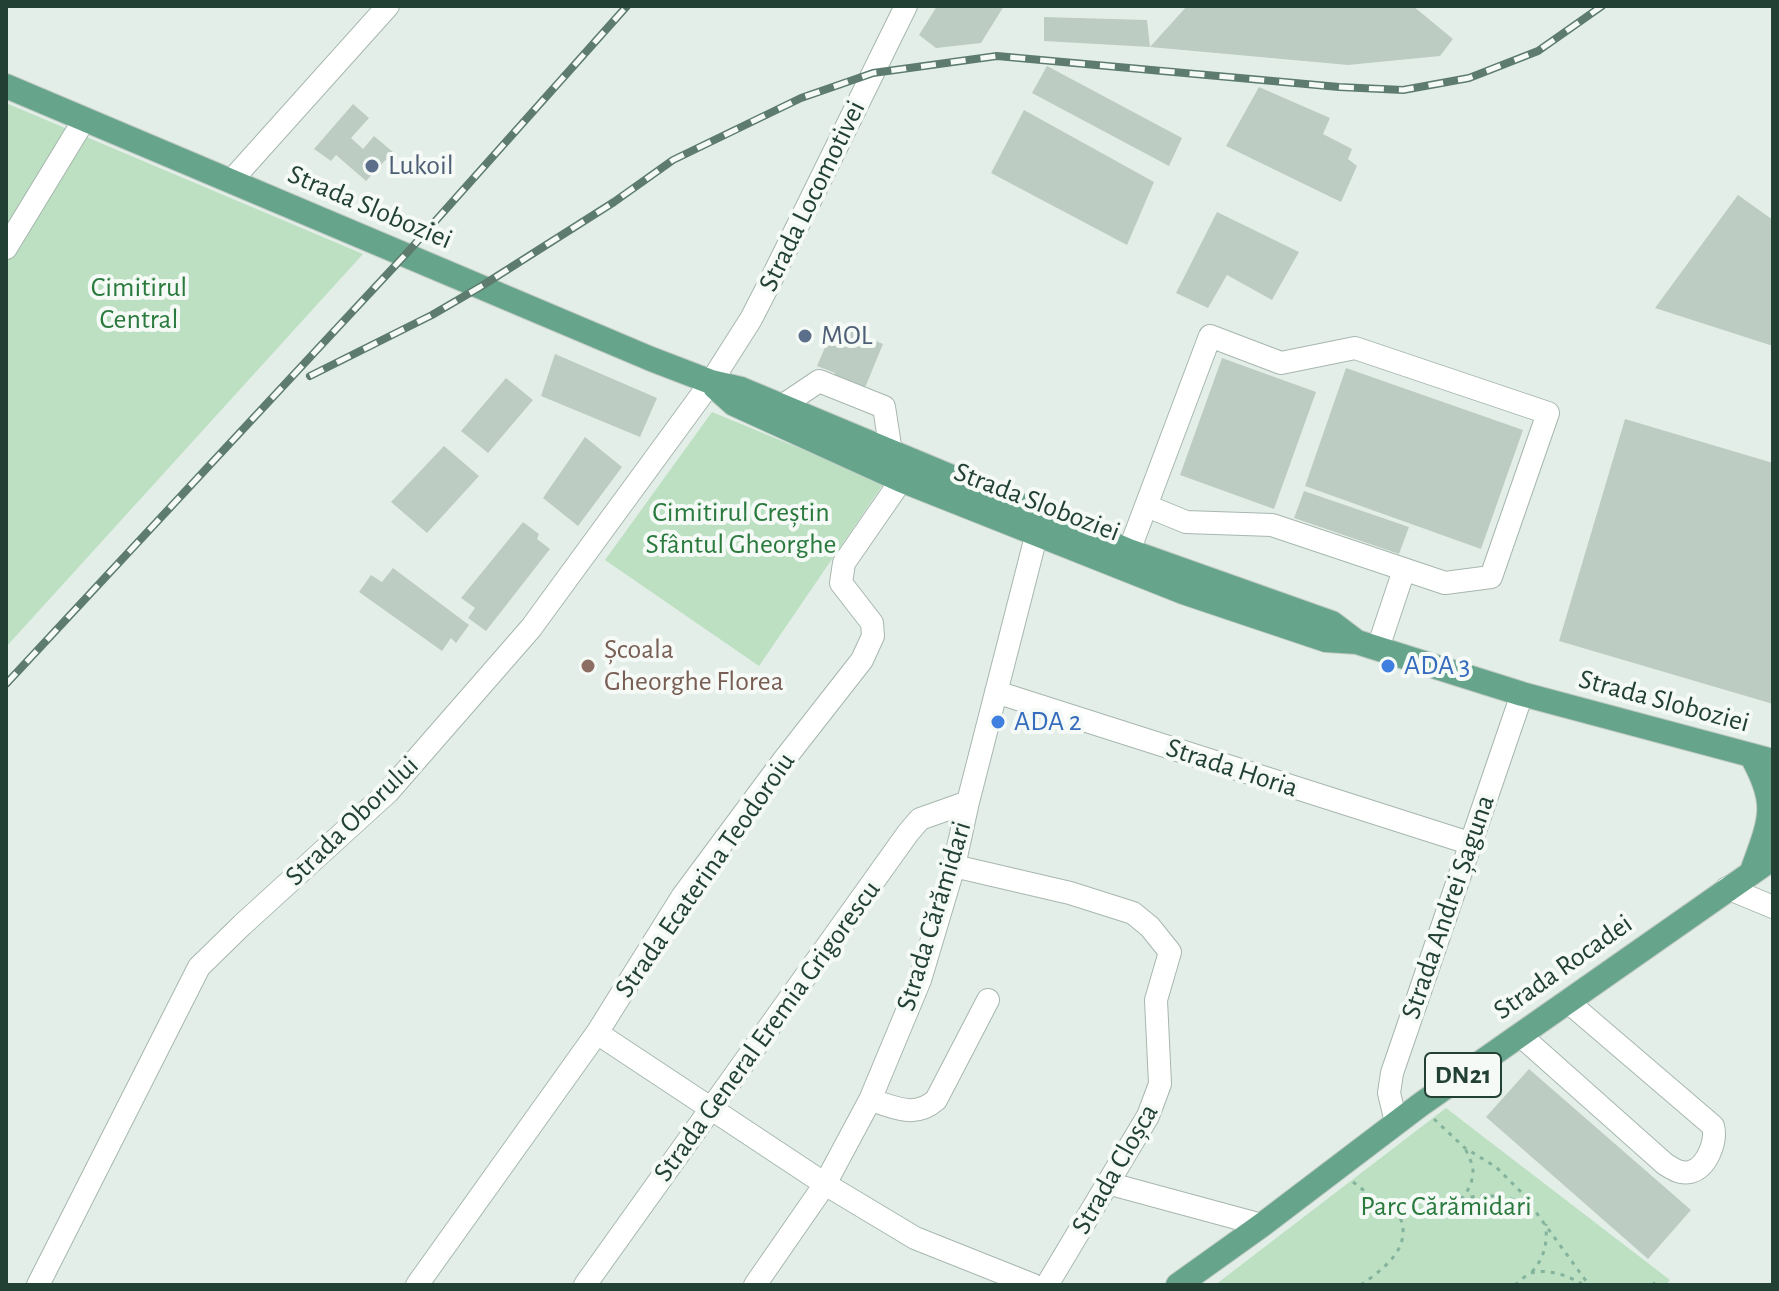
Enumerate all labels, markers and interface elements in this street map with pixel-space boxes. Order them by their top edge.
street label: Strada Locomotivei [751,95,873,297]
place label: Lukoil [388,149,454,183]
street label: Strada Sloboziei [283,157,457,257]
marker: Lukoil [363,157,381,175]
park label: Cimitirul Central [91,271,187,337]
place label: MOL [821,319,873,353]
marker: MOL [796,327,814,345]
street label: Strada Sloboziei [949,455,1125,549]
park label: Cimitirul Creștin Sfântul Gheorghe [646,496,836,562]
place label: Școala Gheorghe Florea [604,633,784,699]
place label: ADA 3 [1404,649,1470,683]
marker: Școala Gheorghe Florea [579,657,597,675]
marker: ADA 3 [1379,657,1397,675]
street label: Strada Sloboziei [1575,662,1753,740]
place label: ADA 2 [1014,705,1081,739]
marker: ADA 2 [989,713,1007,731]
street label: Strada Horia [1162,731,1302,805]
street label: Strada Ecaterina Teodoroiu [608,746,802,1004]
street label: Strada Oborului [278,749,426,893]
street label: Strada Andrei Șaguna [1394,791,1502,1023]
street label: Strada Cărămidari [889,817,979,1015]
street label: Strada General Eremia Grigorescu [646,874,888,1188]
street label: Strada Rocadei [1487,907,1639,1027]
road number: DN21 [1425,1053,1501,1097]
street label: Strada Cloșca [1064,1098,1166,1240]
park label: Parc Cărămidari [1360,1190,1532,1224]

